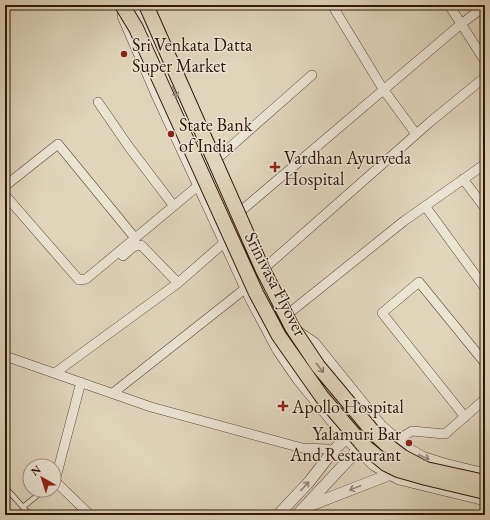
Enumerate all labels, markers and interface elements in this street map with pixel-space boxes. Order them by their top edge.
place label: Sri Venkata Datta Super Market [132,33,253,77]
marker: Sri Venkata Datta Super Market [119,49,129,59]
one-way arrow [172,86,179,98]
place label: State Bank of India [179,113,253,157]
marker: State Bank of India [166,129,176,139]
place label: Vardhan Ayurveda Hospital [284,146,412,190]
marker: Vardhan Ayurveda Hospital [269,161,281,173]
street label: Srinivasa Flyover [240,228,312,340]
one-way arrow [316,362,325,373]
place label: Apollo Hospital [291,395,404,418]
marker: Apollo Hospital [277,400,289,412]
place label: Yalamuri Bar And Restaurant [289,422,401,466]
marker: Yalamuri Bar And Restaurant [404,438,414,448]
one-way arrow [417,454,429,461]
north arrow [22,458,62,498]
text: N [28,462,44,478]
one-way arrow [300,482,309,492]
one-way arrow [349,485,361,493]

